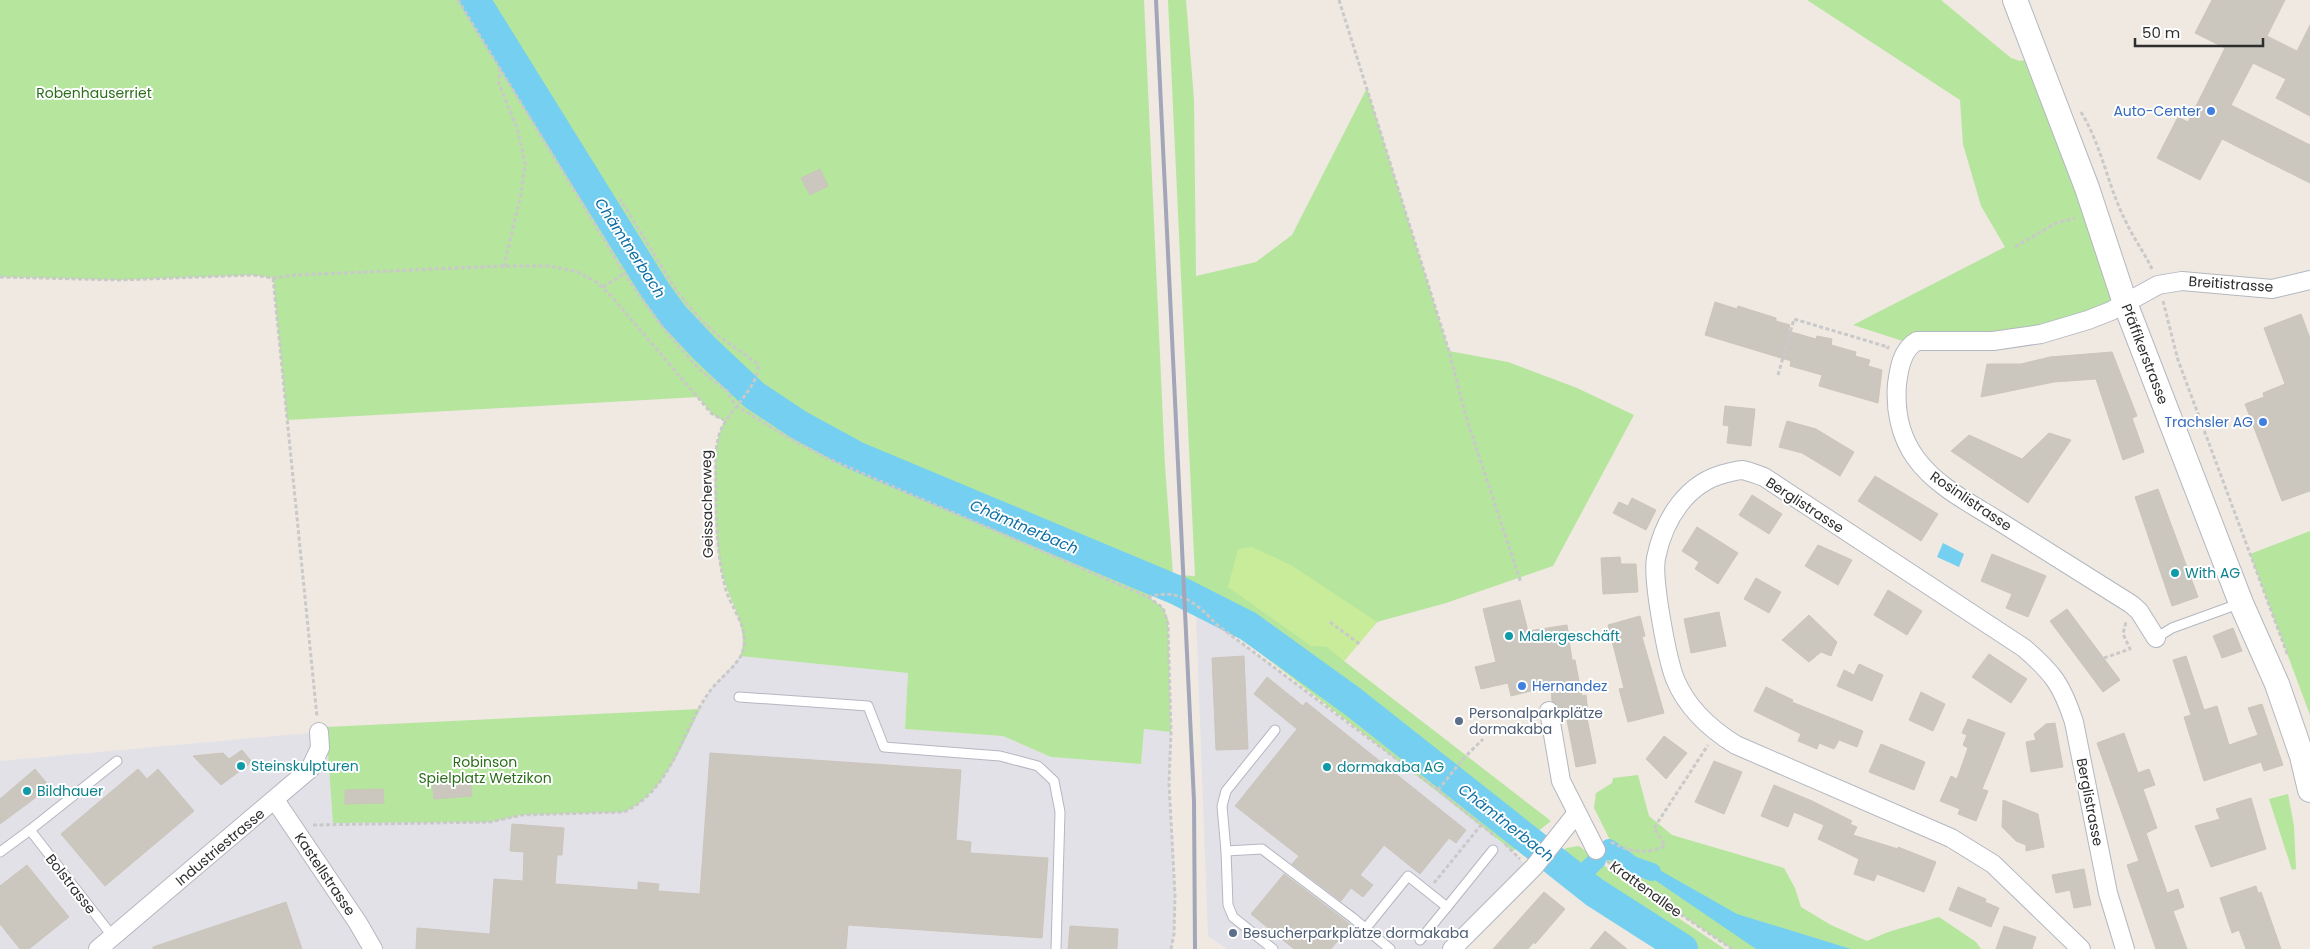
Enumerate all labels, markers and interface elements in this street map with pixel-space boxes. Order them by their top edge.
scale bar [2135,15,2262,47]
text: 50 m [2142,22,2180,43]
park label: Robenhauserriet [36,83,152,103]
place label: Auto-Center [2113,101,2201,121]
marker: Auto-Center [2205,105,2217,117]
water label: Chämtnerbach [590,193,671,302]
street label: Breitistrasse [2188,271,2274,297]
street label: Pfäffikerstrasse [2117,301,2174,408]
place label: Trachsler AG [2165,412,2253,432]
marker: Trachsler AG [2257,416,2269,428]
street label: Geissacherweg [696,450,718,558]
street label: Rosinlistrasse [1926,466,2016,536]
street label: Berglistrasse [1762,472,1848,538]
water label: Chämtnerbach [967,494,1082,559]
place label: With AG [2185,563,2240,583]
marker: With AG [2169,567,2181,579]
place label: Malergeschäft [1519,626,1620,646]
marker: Malergeschäft [1503,630,1515,642]
place label: Hernandez [1532,676,1608,696]
marker: Hernandez [1516,680,1528,692]
place label: Personalparkplätze dormakaba [1469,703,1603,739]
marker: Personalparkplätze dormakaba [1453,715,1465,727]
park label: Robinson Spielplatz Wetzikon [418,752,552,788]
place label: Steinskulpturen [251,756,359,776]
street label: Berglistrasse [2072,756,2108,848]
place label: dormakaba AG [1337,757,1444,777]
marker: Steinskulpturen [235,760,247,772]
marker: dormakaba AG [1321,761,1333,773]
water label: Chämtnerbach [1454,779,1558,867]
place label: Bildhauer [37,781,103,801]
marker: Bildhauer [21,785,33,797]
street label: Industriestrasse [171,803,269,890]
street label: Kastellstrasse [290,829,360,920]
street label: Bolstrasse [41,850,101,919]
street label: Krattenallee [1606,856,1686,922]
place label: Besucherparkplätze dormakaba [1243,923,1469,943]
marker: Besucherparkplätze dormakaba [1227,927,1239,939]

